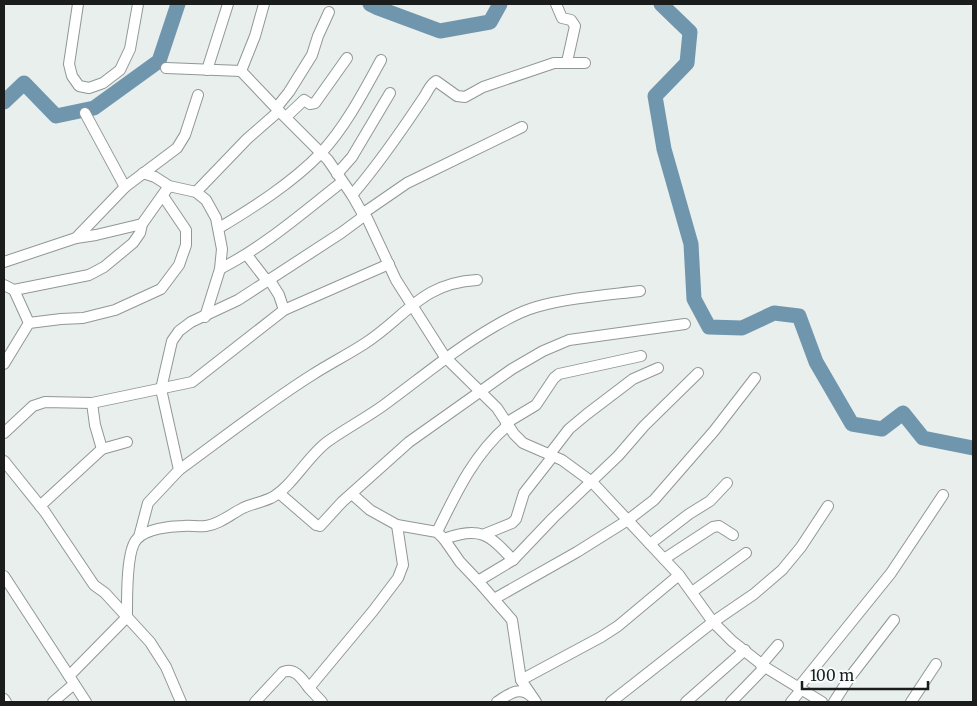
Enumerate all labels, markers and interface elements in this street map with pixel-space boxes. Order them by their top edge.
scale bar [802,658,928,690]
text: 100 m [810,666,854,685]

